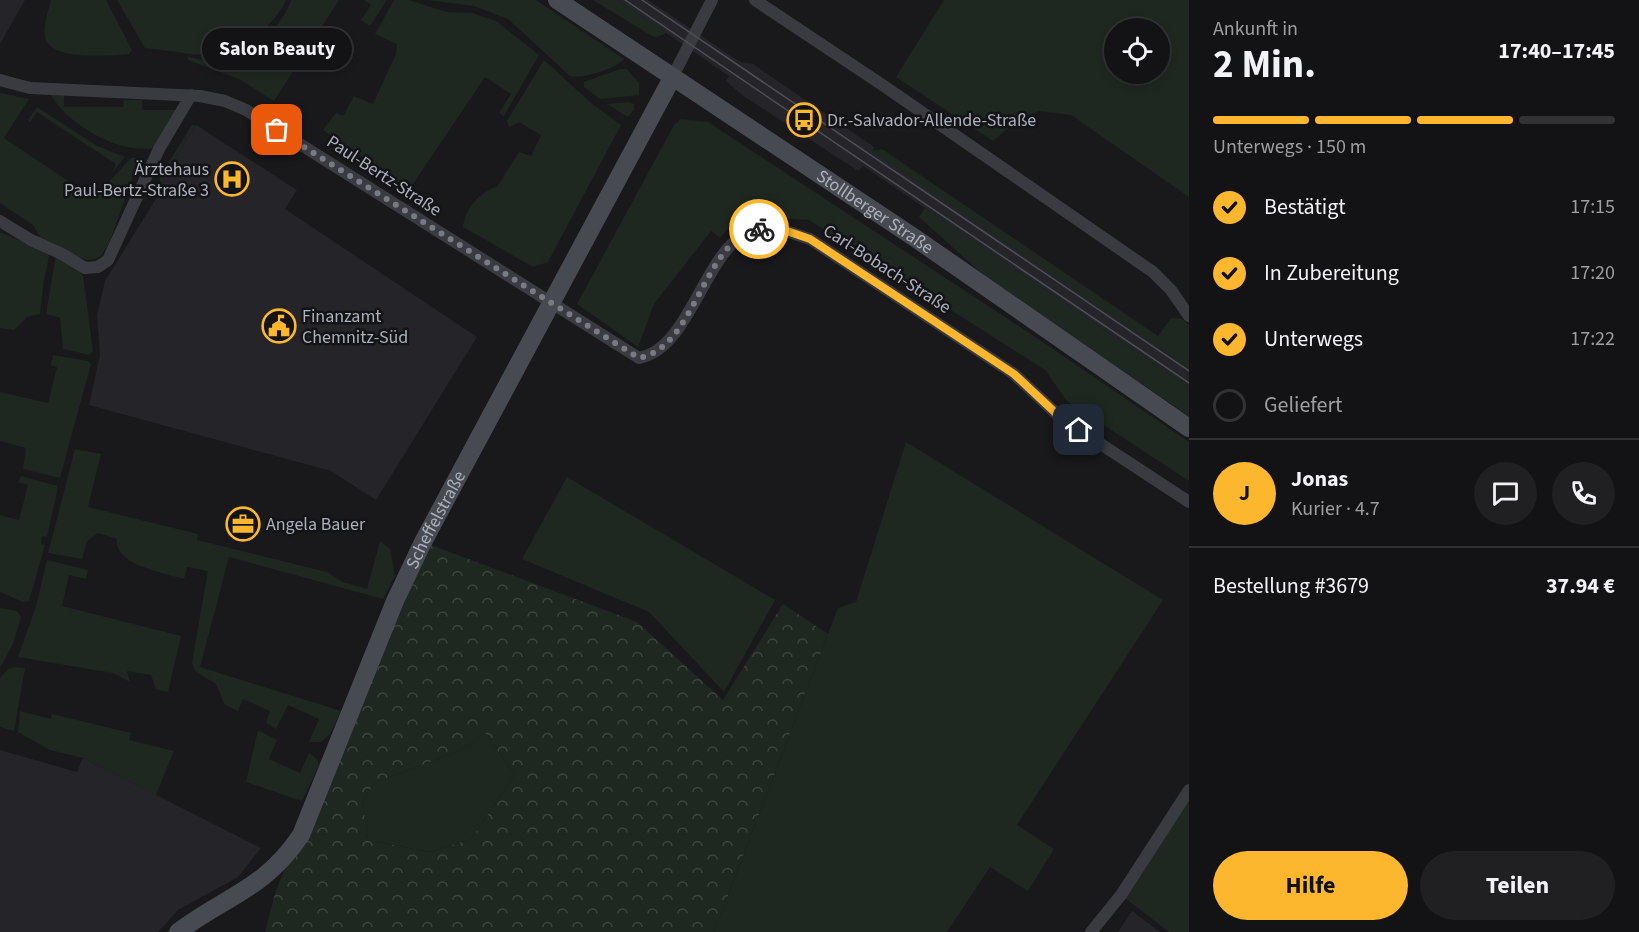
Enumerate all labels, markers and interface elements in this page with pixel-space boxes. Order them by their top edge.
text: Ankunft in [1213,15,1298,43]
map controls [1104,18,1170,84]
button: locate [1104,18,1170,84]
callout: Salon Beauty [202,28,352,70]
text: Salon Beauty [219,35,335,63]
text: 17:40–17:45 [1498,35,1615,67]
text: 2 Min. [1213,37,1316,93]
bus stop icon: Dr.-Salvador-Allende-Straße [786,102,822,138]
pin [251,104,302,155]
place label: Dr.-Salvador-Allende-Straße [827,108,1036,133]
icon: bag [260,113,293,146]
street label: Paul-Bertz-Straße [322,129,446,223]
text: Unterwegs · 150 m [1213,133,1366,161]
place label: Ärztehaus Paul-Bertz-Straße 3 [64,157,209,203]
hospital icon: Ärztehaus Paul-Bertz-Straße 3 [214,161,250,197]
street label: Stollberger Straße [812,163,939,260]
icon: check [1213,191,1246,224]
text: Bestätigt [1264,191,1346,223]
text: 17:15 [1570,193,1615,221]
courier [729,199,789,259]
icon: bike [743,213,776,246]
street label: Carl-Bobach-Straße [818,218,956,320]
icon: check [1213,257,1246,290]
text: In Zubereitung [1264,257,1399,289]
text: 17:20 [1570,259,1615,287]
place label: Finanzamt Chemnitz-Süd [302,304,408,350]
public building icon: Finanzamt Chemnitz-Süd [261,308,297,344]
icon: check [1213,323,1246,356]
text: Unterwegs [1264,323,1363,355]
text: 17:22 [1570,325,1615,353]
text: Geliefert [1264,389,1343,421]
pin [1053,404,1104,455]
icon: home [1062,413,1095,446]
button: chat [1474,462,1537,525]
button: phone [1552,462,1615,525]
text: Jonas [1291,463,1348,495]
street label: Scheffelstraße [399,466,472,573]
text: J [1239,477,1250,509]
text: Kurier · 4.7 [1291,495,1380,523]
office icon: Angela Bauer [225,506,261,542]
place label: Angela Bauer [266,512,366,537]
text: Bestellung #3679 [1213,570,1369,602]
text: 37.94 € [1546,570,1615,602]
button: Hilfe [1213,851,1408,920]
button: Teilen [1420,851,1615,920]

